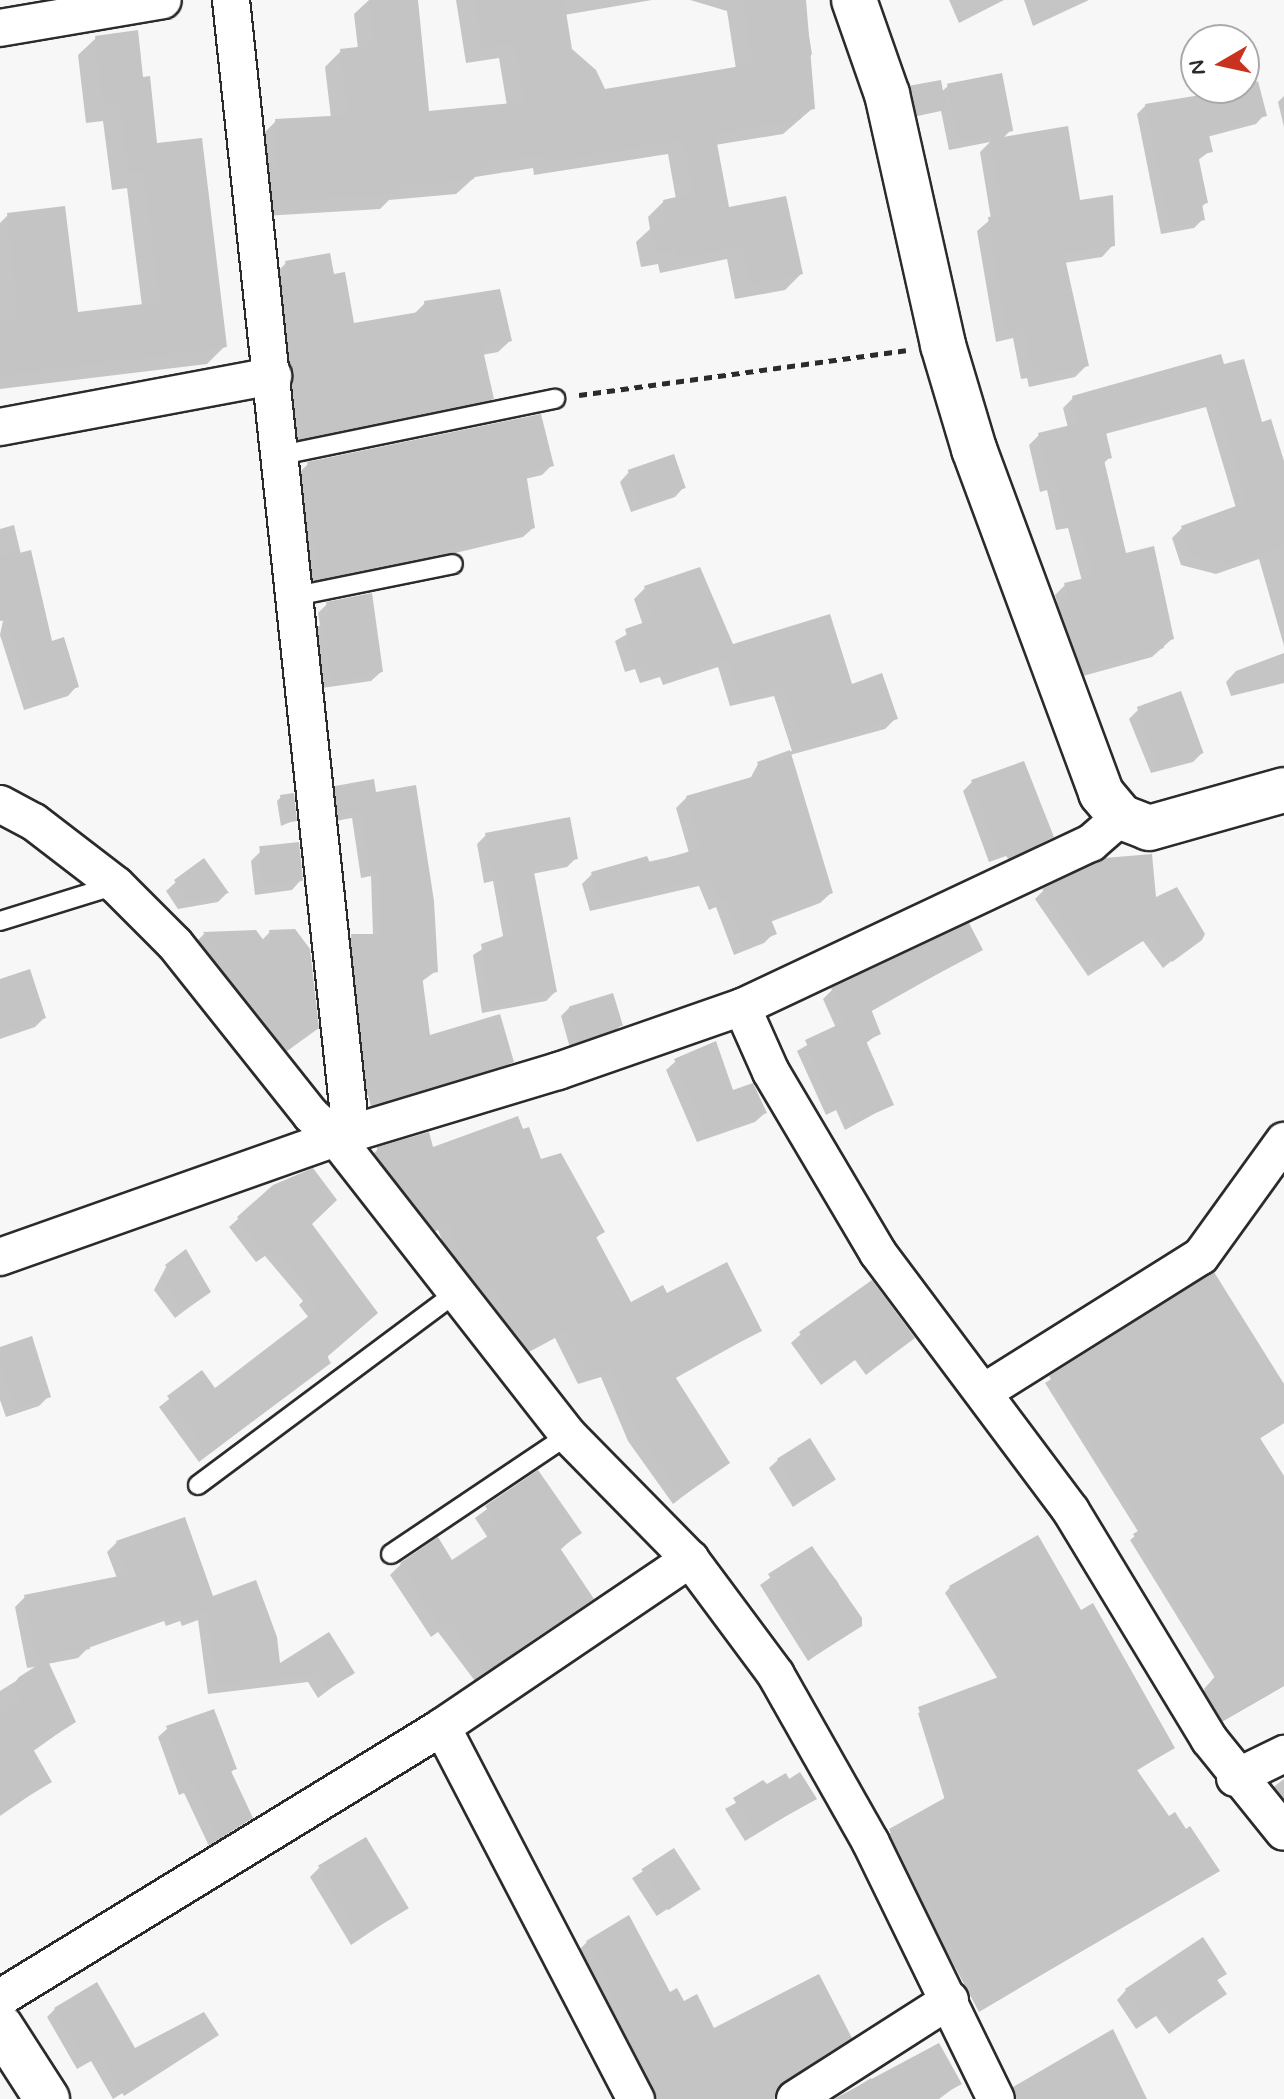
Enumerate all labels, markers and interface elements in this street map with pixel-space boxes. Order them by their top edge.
north arrow [1180,24,1260,104]
text: N [1183,58,1213,77]

